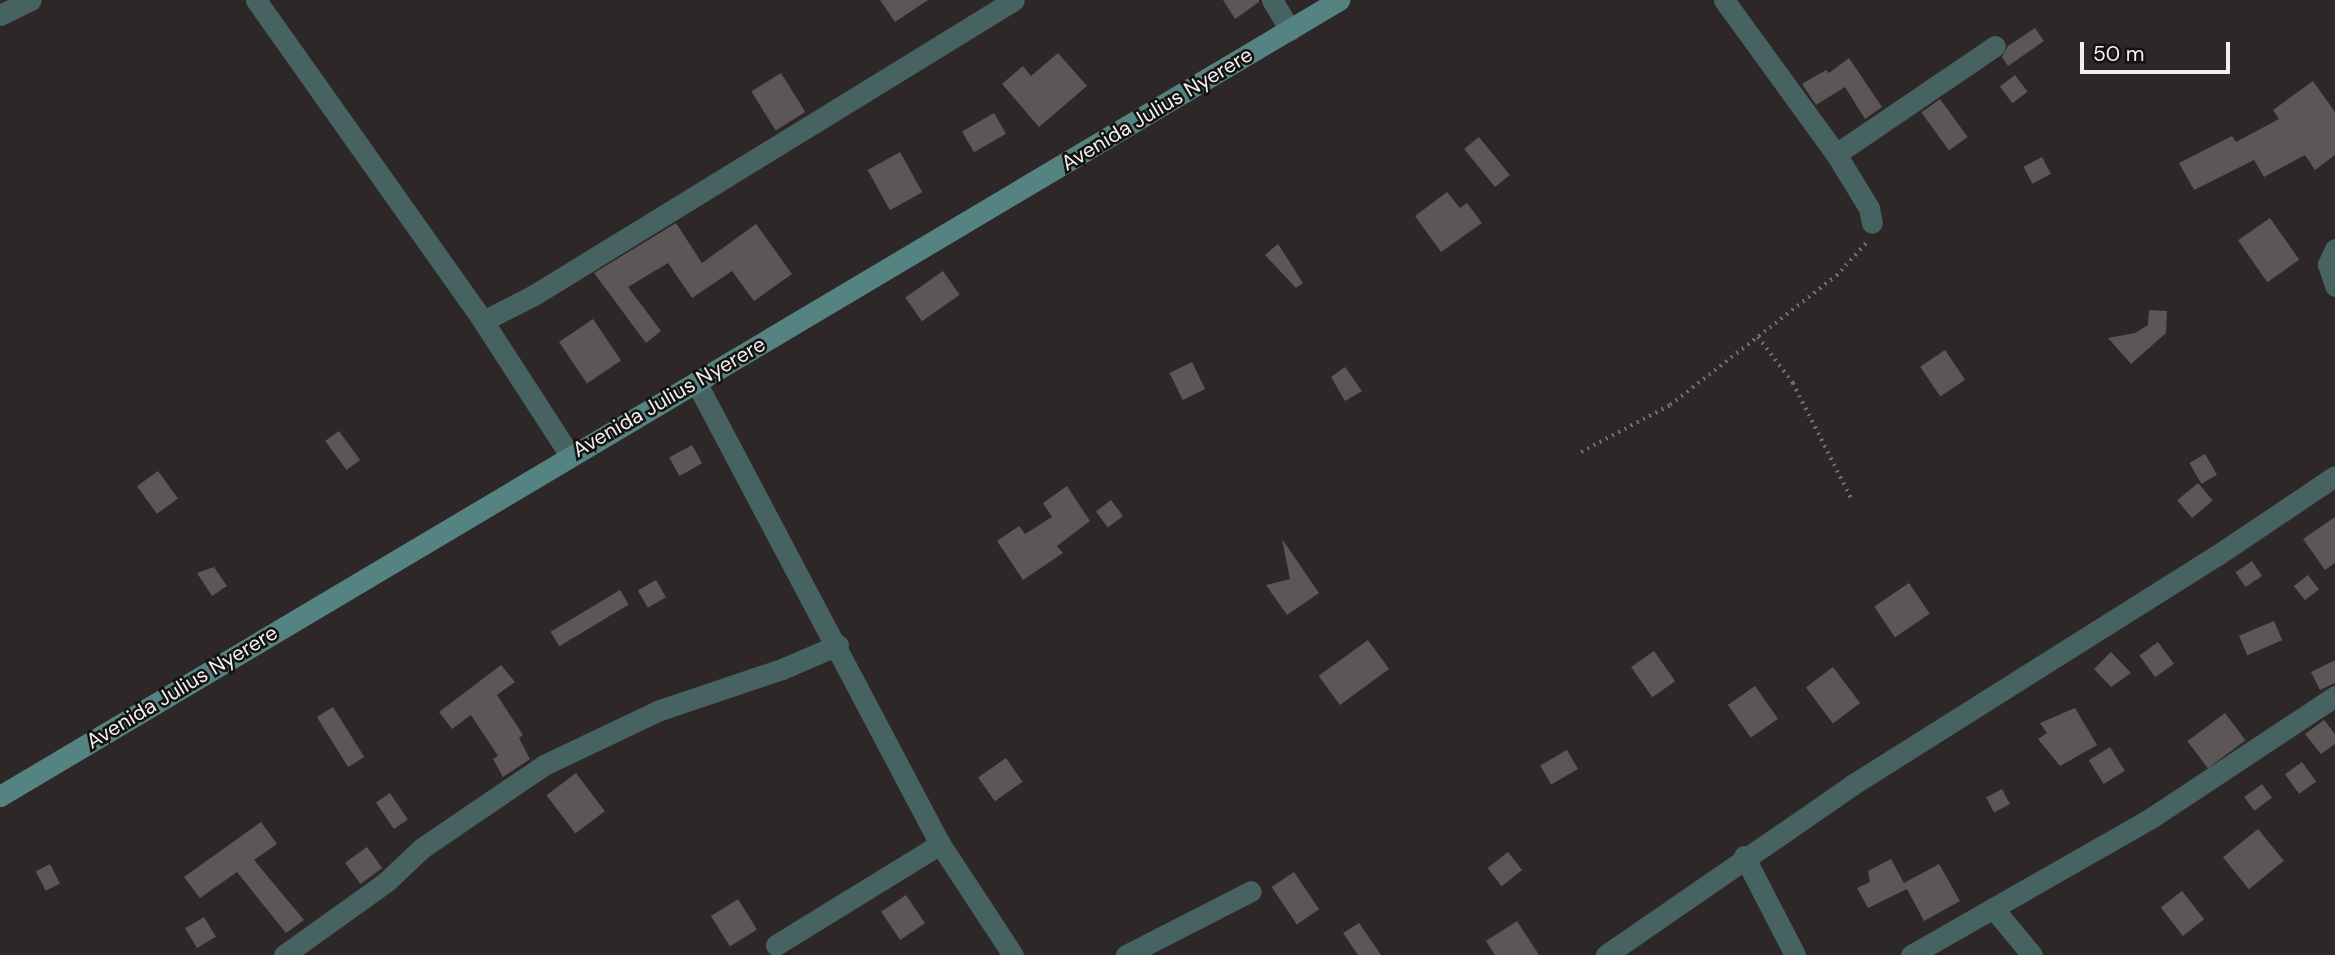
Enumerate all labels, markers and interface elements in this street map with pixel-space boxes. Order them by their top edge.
scale bar [2083,28,2234,72]
text: 50 m [2093,40,2144,68]
street label: Avenida Julius Nyerere [1057,42,1257,176]
street label: Avenida Julius Nyerere [568,331,770,463]
street label: Avenida Julius Nyerere [82,620,282,754]

